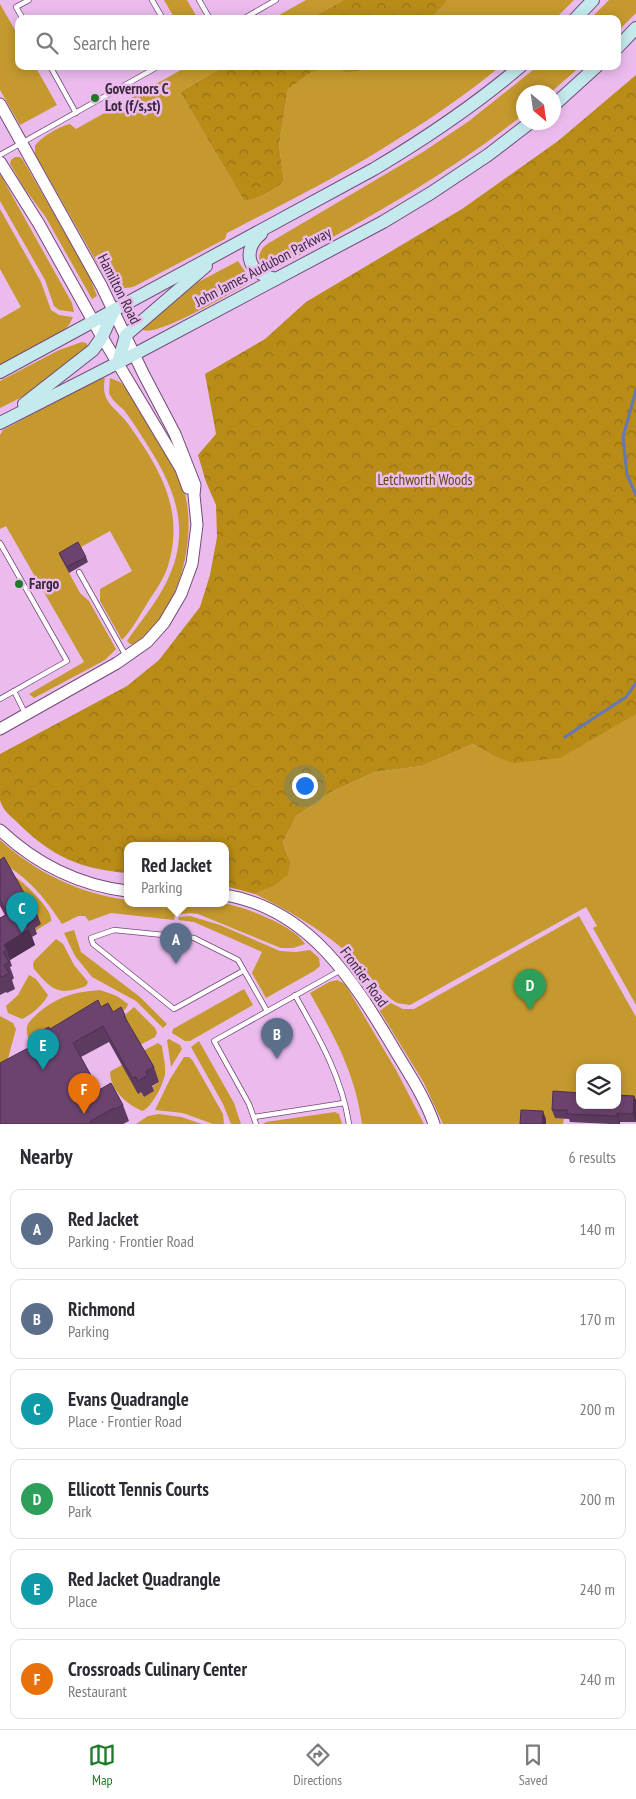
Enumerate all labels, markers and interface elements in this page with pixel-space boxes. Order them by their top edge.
search box [15,15,621,70]
icon: search [33,29,61,57]
text: Search here [73,31,150,55]
place label: Governors C Lot (f/s,st) [105,79,169,115]
north arrow [516,85,561,130]
marker: Governors C Lot (f/s,st) [89,92,101,104]
street label: John James Audubon Parkway [190,222,335,311]
street label: Hamilton Road [94,250,145,327]
park label: Letchworth Woods [377,470,473,489]
place label: Fargo [29,574,60,593]
marker: Fargo [13,578,25,590]
your location [292,773,318,799]
popup [124,842,229,907]
text: Red Jacket [141,853,212,877]
text: Parking [141,877,182,897]
pin: C [6,892,38,933]
pin: A [160,923,192,964]
street label: Frontier Road [336,943,393,1011]
pin: D [514,969,546,1010]
pin: B [261,1018,293,1059]
pin: E [27,1029,59,1070]
map controls [576,1064,621,1109]
button: layers [576,1064,621,1109]
pin: F [68,1073,100,1114]
text: Nearby [20,1143,73,1170]
text: 6 results [569,1147,616,1167]
text: Red Jacket [68,1207,139,1231]
text: A [33,1219,41,1239]
text: 140 m [580,1219,615,1239]
text: Parking · Frontier Road [68,1231,194,1251]
text: Richmond [68,1297,135,1321]
text: B [33,1309,41,1329]
text: 170 m [580,1309,615,1329]
text: Parking [68,1321,109,1341]
text: Evans Quadrangle [68,1387,189,1411]
text: C [33,1399,41,1419]
text: 200 m [580,1399,615,1419]
text: Place · Frontier Road [68,1411,182,1431]
text: Ellicott Tennis Courts [68,1477,209,1501]
text: D [33,1489,41,1509]
text: 200 m [580,1489,615,1509]
text: Park [68,1501,92,1521]
text: Red Jacket Quadrangle [68,1567,221,1591]
text: E [34,1579,40,1599]
text: 240 m [580,1579,615,1599]
text: Place [68,1591,97,1611]
text: Crossroads Culinary Center [68,1657,247,1681]
text: F [34,1669,40,1689]
text: 240 m [580,1669,615,1689]
text: Restaurant [68,1681,127,1701]
tab: Map [88,1741,116,1789]
tab: Directions [293,1741,342,1789]
tab: Saved [519,1741,548,1789]

